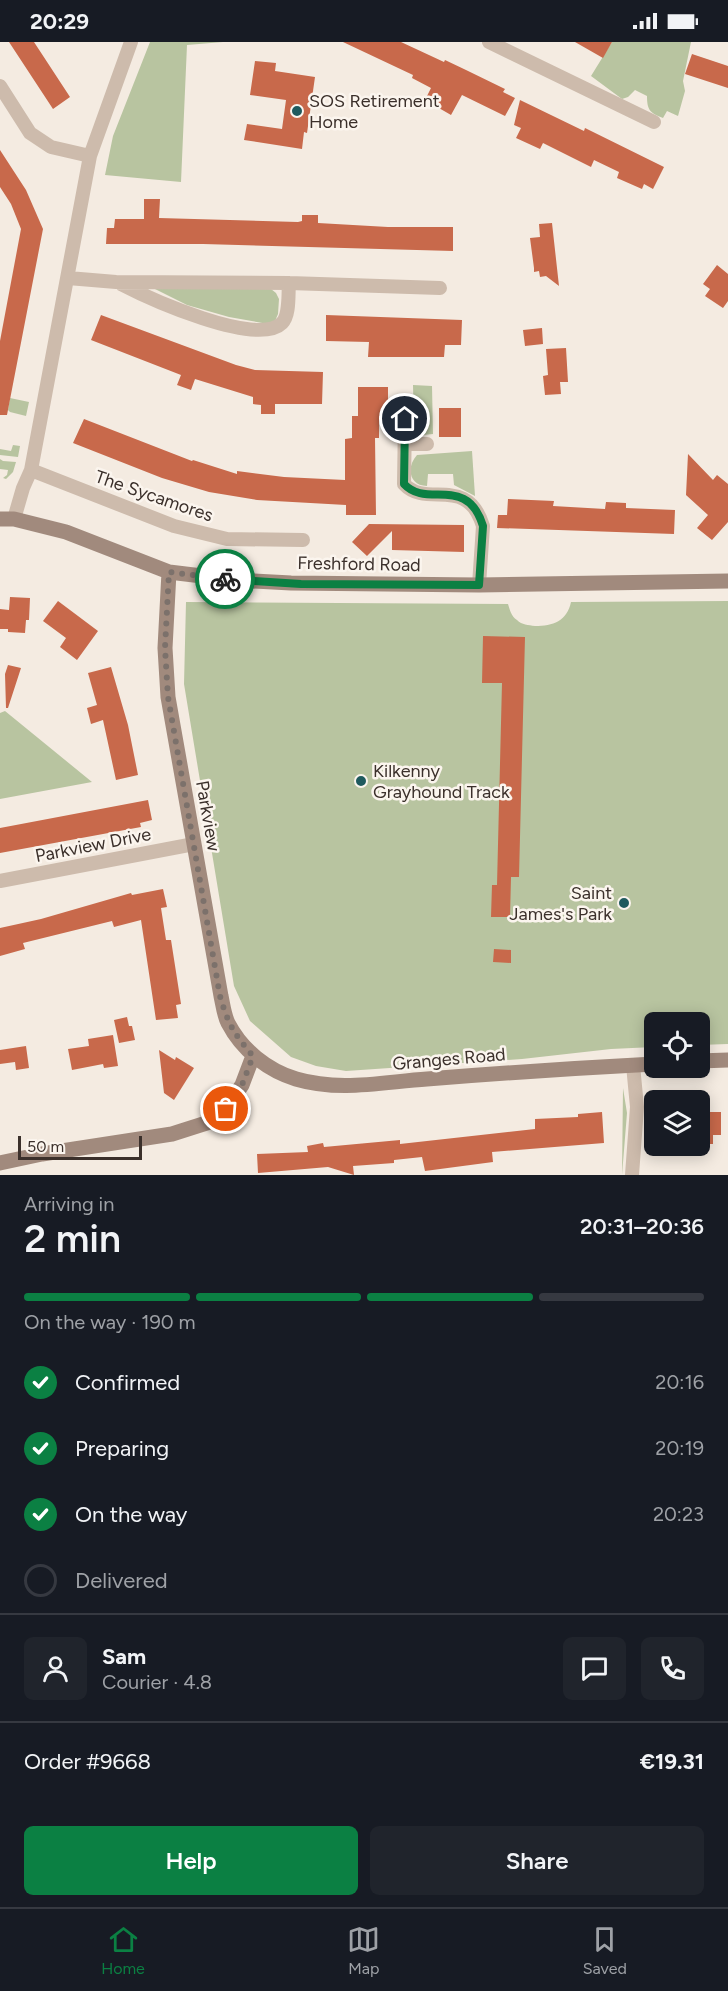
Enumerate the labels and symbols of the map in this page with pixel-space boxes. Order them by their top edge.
place label: SOS Retirement Home [309,90,440,133]
marker: SOS Retirement Home [290,104,304,118]
pin [379,393,430,444]
street label: The Sycamores [92,465,216,527]
courier [195,549,255,609]
street label: Freshford Road [297,552,421,576]
place label: Kilkenny Grayhound Track [373,760,510,803]
marker: Kilkenny Grayhound Track [354,774,368,788]
street label: Parkview [191,779,225,853]
street label: Parkview Drive [33,823,153,867]
place label: Saint James's Park [509,882,612,925]
marker: Saint James's Park [617,896,631,910]
street label: Granges Road [391,1043,507,1075]
pin [200,1083,251,1134]
scale bar [18,1133,142,1160]

